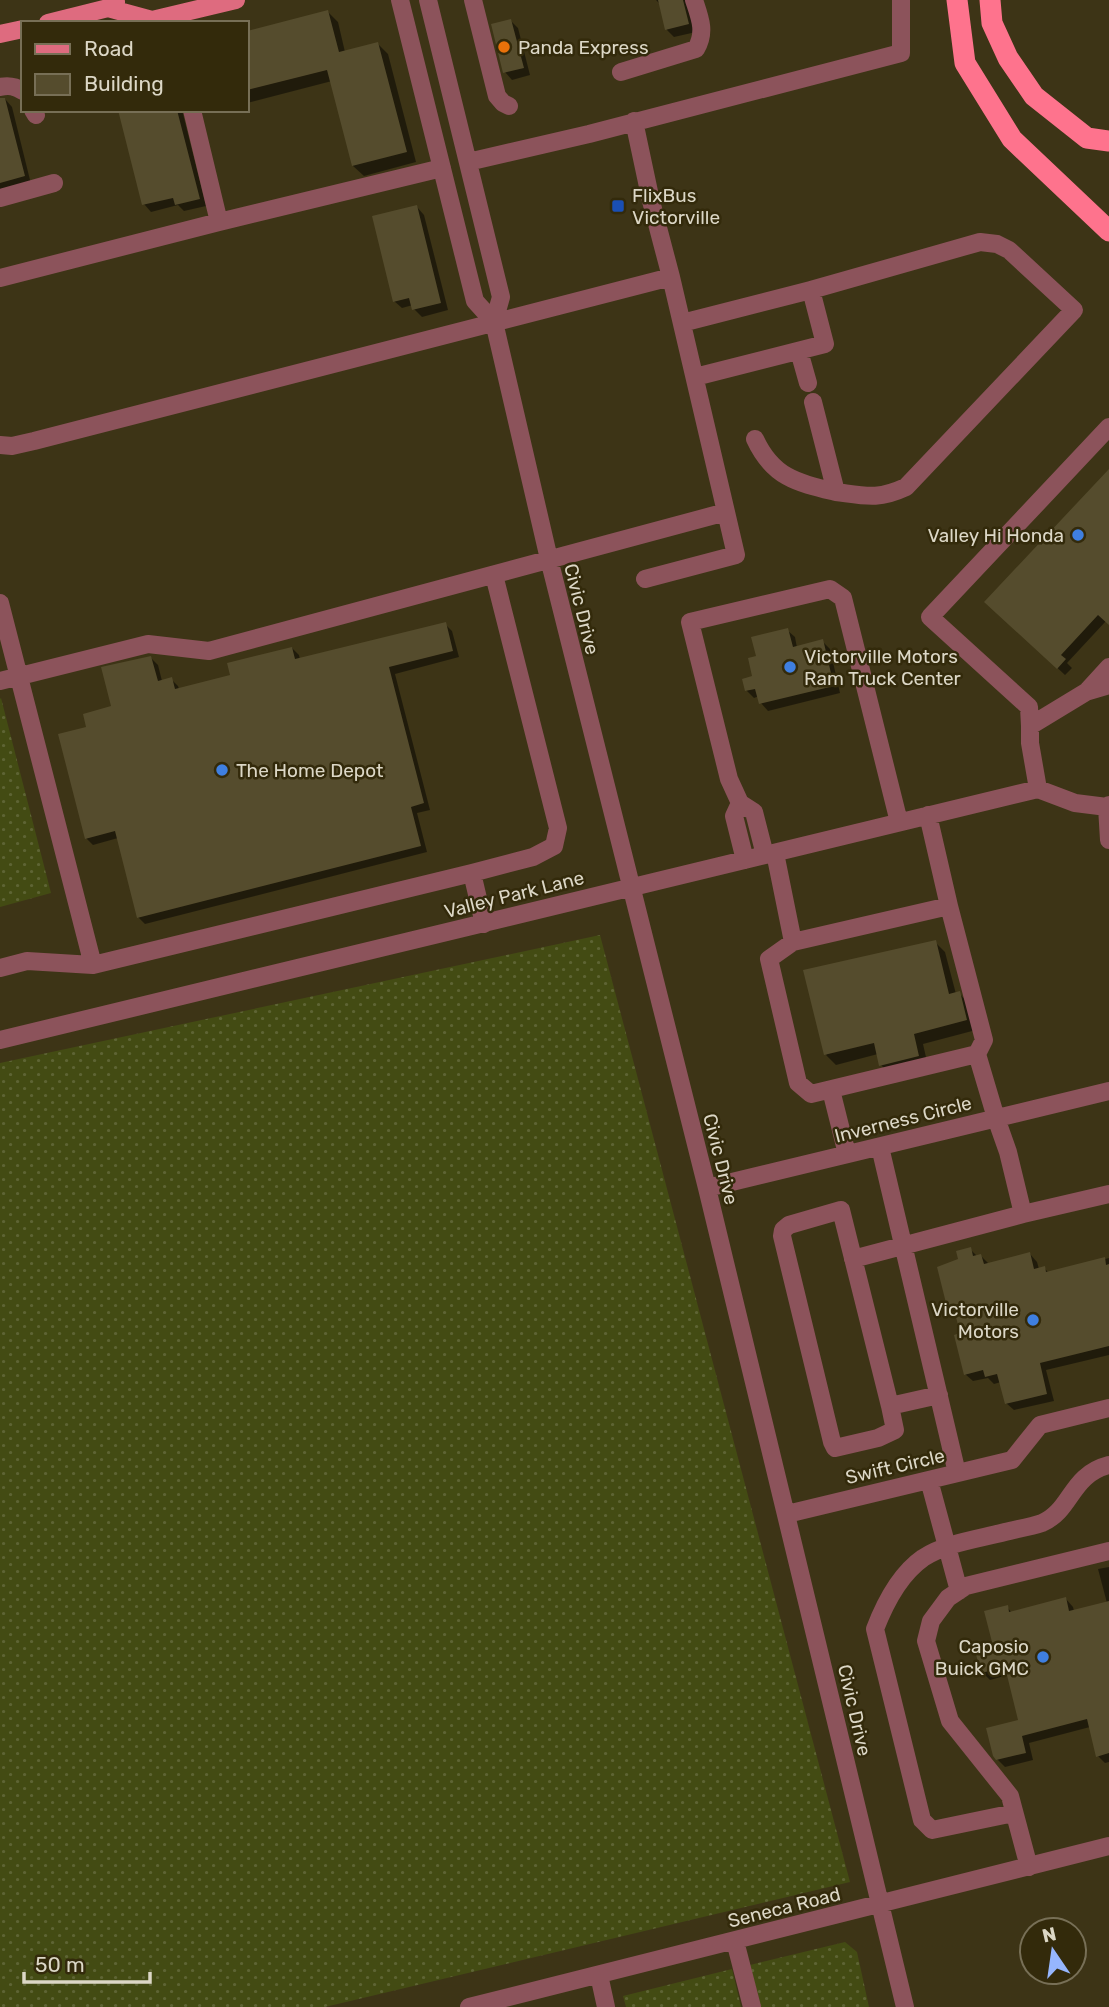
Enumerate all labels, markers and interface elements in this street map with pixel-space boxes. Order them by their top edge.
legend [21,21,248,112]
text: Road [84,36,134,61]
place label: Panda Express [518,36,649,59]
marker: Panda Express [496,39,512,55]
text: Building [84,71,164,96]
place label: FlixBus Victorville [632,184,720,229]
marker: FlixBus Victorville [610,198,626,214]
place label: Valley Hi Honda [927,524,1064,547]
marker: Valley Hi Honda [1070,527,1086,543]
street label: Civic Drive [559,561,604,657]
place label: Victorville Motors Ram Truck Center [804,645,962,690]
marker: Victorville Motors Ram Truck Center [782,659,798,675]
place label: The Home Depot [236,759,384,782]
marker: The Home Depot [214,762,230,778]
street label: Valley Park Lane [442,866,586,923]
street label: Inverness Circle [832,1091,974,1148]
street label: Civic Drive [698,1111,743,1207]
place label: Victorville Motors [931,1298,1019,1343]
marker: Victorville Motors [1025,1312,1041,1328]
street label: Swift Circle [843,1444,947,1489]
place label: Caposio Buick GMC [935,1635,1029,1680]
marker: Caposio Buick GMC [1035,1649,1051,1665]
street label: Civic Drive [833,1662,876,1758]
street label: Seneca Road [725,1882,843,1933]
north arrow [1018,1916,1088,1986]
text: N [1040,1922,1059,1948]
scale bar [24,1940,150,1984]
text: 50 m [35,1952,85,1977]

